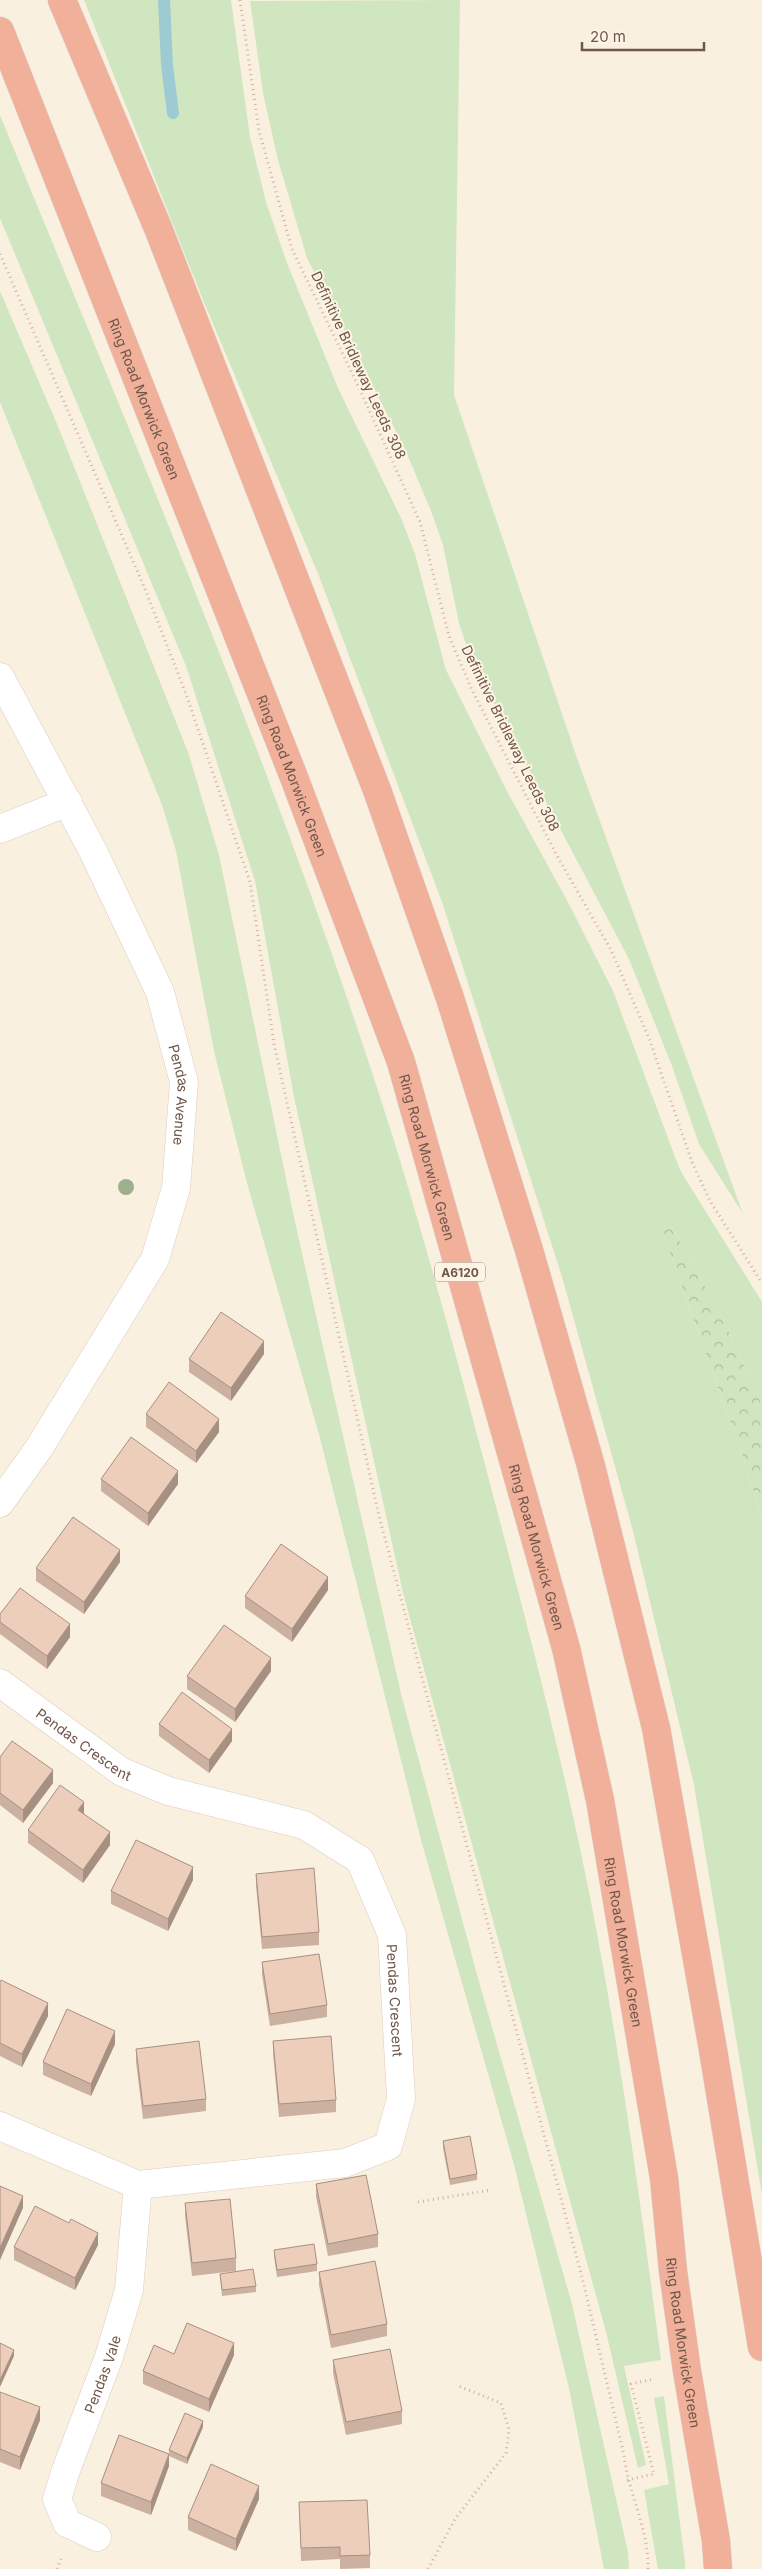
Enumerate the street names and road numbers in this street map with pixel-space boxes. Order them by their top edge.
street label: Definitive Bridleway Leeds 308 [308,268,410,462]
street label: Ring Road Morwick Green [105,315,184,482]
street label: Definitive Bridleway Leeds 308 [458,642,564,834]
street label: Ring Road Morwick Green [254,692,331,859]
street label: Pendas Avenue [166,1042,193,1146]
street label: Ring Road Morwick Green [396,1072,459,1242]
road number: A6120 [435,1262,485,1282]
street label: Ring Road Morwick Green [506,1462,569,1632]
street label: Pendas Crescent [33,1704,134,1784]
street label: Ring Road Morwick Green [601,1856,647,2028]
street label: Pendas Crescent [384,1943,407,2058]
street label: Ring Road Morwick Green [663,2257,705,2429]
street label: Pendas Vale [80,2333,124,2415]

